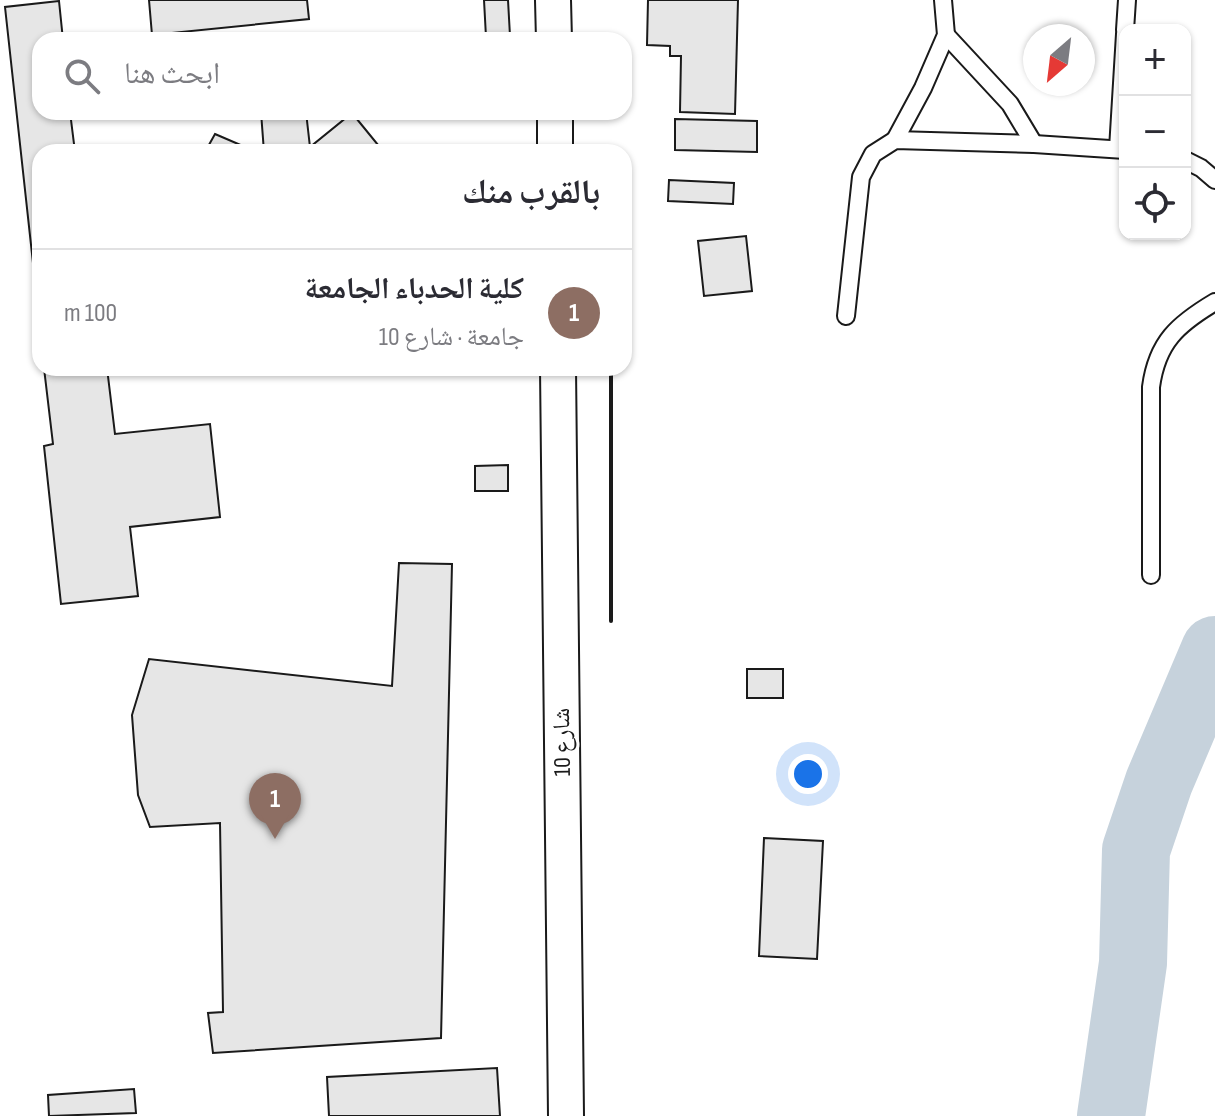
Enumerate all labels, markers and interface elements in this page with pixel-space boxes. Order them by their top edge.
north arrow [1023,24,1095,96]
map controls [1119,24,1191,240]
button: + [1119,24,1191,96]
search box [32,32,632,120]
icon: search [60,54,104,98]
text: ابحث هنا [124,56,220,92]
button: − [1119,96,1191,168]
button: locate [1119,168,1191,240]
text: بالقرب منك [462,172,600,213]
text: كلية الحدباء الجامعة [304,271,524,307]
text: 100 m [64,298,117,329]
text: 1 [569,298,579,329]
text: جامعة · شارع 10 [379,322,524,353]
street label: شارع 10 [547,707,577,777]
your location [788,754,828,794]
pin: 1 [249,773,301,839]

